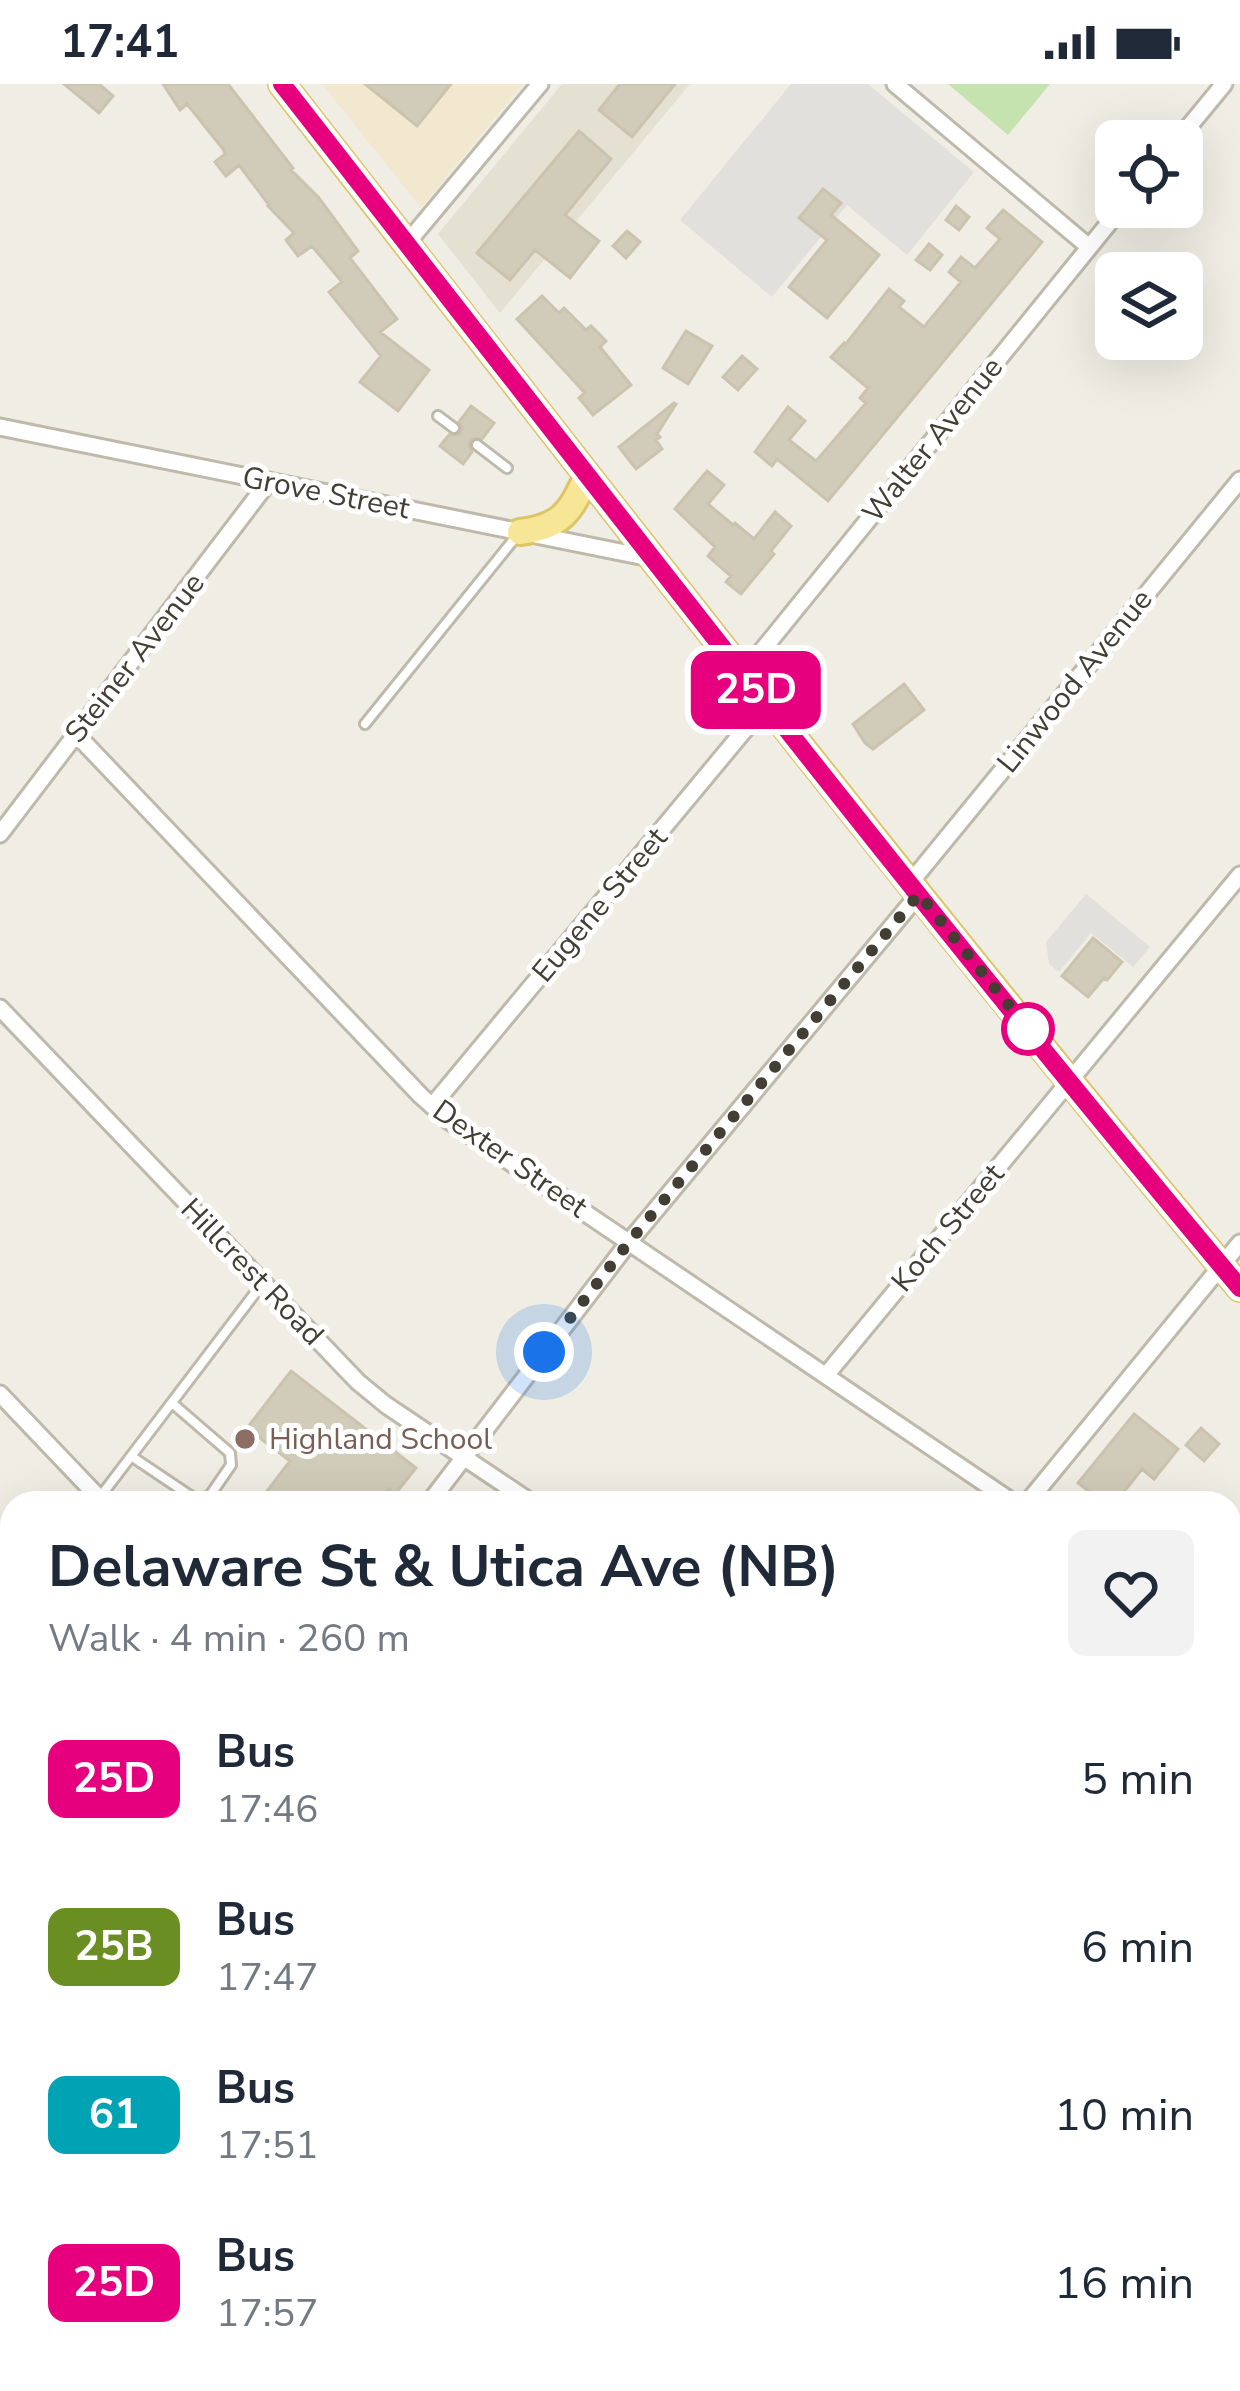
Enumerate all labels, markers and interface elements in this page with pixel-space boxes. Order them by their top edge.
text: 17:41 [60,12,179,73]
map controls [1095,120,1203,360]
button: locate [1095,120,1203,228]
button: layers [1095,252,1203,360]
street label: Walter Avenue [853,348,1013,532]
street label: Grove Street [239,457,414,529]
street label: Steiner Avenue [56,565,214,751]
street label: Linwood Avenue [988,580,1162,782]
line badge: 25D [687,651,825,729]
text: 25D [715,661,797,718]
street label: Eugene Street [523,819,677,991]
unlabelled marker [1003,1004,1053,1054]
street label: Dexter Street [424,1090,596,1228]
street label: Koch Street [882,1155,1014,1301]
street label: Hillcrest Road [171,1189,333,1355]
your location [514,1322,574,1382]
place label: Highland School [269,1419,492,1460]
marker: Highland School [232,1426,258,1452]
text: Delaware St & Utica Ave (NB) [48,1528,840,1606]
button: heart [1068,1530,1194,1656]
text: Walk · 4 min · 260 m [48,1612,410,1665]
text: Bus [216,1722,295,1783]
text: 5 min [1081,1749,1194,1810]
text: 25D [73,1750,155,1807]
text: 17:46 [216,1783,319,1836]
text: Bus [216,1890,295,1951]
text: 6 min [1081,1917,1194,1978]
text: 25B [74,1918,154,1975]
text: 17:47 [216,1951,319,2004]
text: Bus [216,2058,295,2119]
text: 10 min [1054,2085,1194,2146]
text: 61 [89,2086,139,2143]
text: 17:51 [216,2119,319,2172]
text: Bus [216,2226,295,2287]
text: 16 min [1054,2253,1194,2314]
text: 25D [73,2254,155,2311]
text: 17:57 [216,2287,319,2340]

